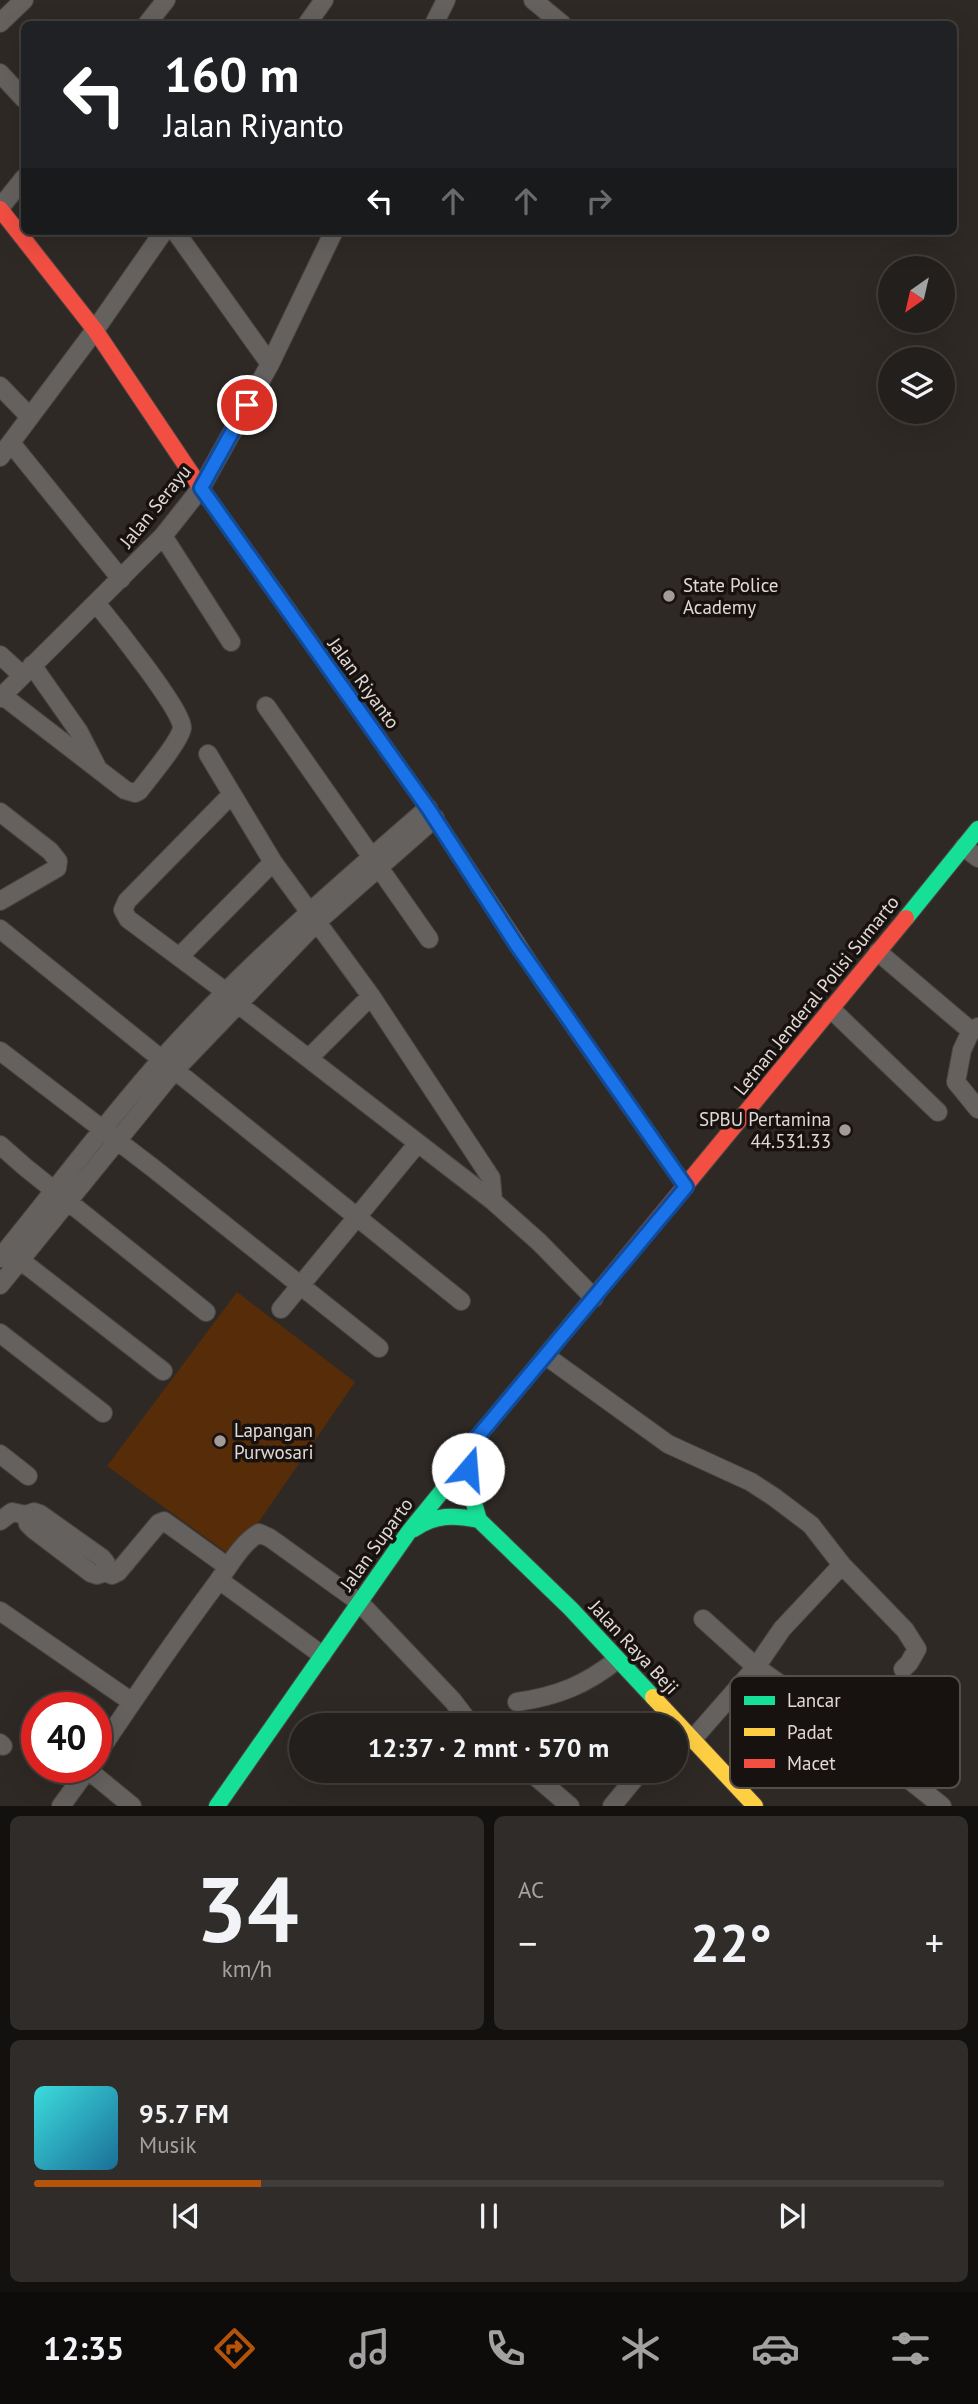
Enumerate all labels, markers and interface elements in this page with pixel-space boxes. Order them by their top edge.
text: 160 m [164,42,299,106]
icon: left [49,49,140,140]
text: Jalan Riyanto [164,104,344,146]
icon: left [361,182,399,220]
icon: ahead [434,182,472,220]
icon: ahead [507,182,545,220]
icon: right [580,182,618,220]
north arrow [878,256,956,332]
map controls [878,256,955,424]
button: layers [878,347,955,424]
pin [217,375,277,435]
icon: arrive [228,386,266,424]
street label: Jalan Serayu [114,460,196,553]
place label: State Police Academy [683,573,778,619]
marker: State Police Academy [661,588,677,604]
street label: Jalan Riyanto [322,632,405,733]
street label: Letnan Jenderal Polisi Sumarto [728,890,904,1100]
place label: SPBU Pertamina 44.531.33 [699,1107,831,1153]
marker: SPBU Pertamina 44.531.33 [837,1122,853,1138]
place label: Lapangan Purwosari [234,1418,314,1464]
position arrow [431,1432,505,1506]
marker: Lapangan Purwosari [212,1433,228,1449]
street label: Jalan Suparto [334,1493,418,1596]
street label: Jalan Raya Beji [584,1594,684,1699]
legend [730,1676,960,1788]
text: Lancar [787,1688,841,1712]
speed limit sign: 40 [21,1692,112,1783]
text: Padat [787,1720,833,1744]
text: 12:37 · 2 mnt · 570 m [368,1731,609,1764]
text: Macet [787,1751,836,1775]
text: 34 [195,1849,299,1967]
text: AC [518,1875,544,1904]
text: 22° [690,1909,772,1976]
text: − [518,1918,537,1967]
text: + [925,1918,944,1967]
text: km/h [222,1954,272,1983]
text: 95.7 FM [139,2097,229,2130]
text: Musik [139,2130,196,2159]
icon: previous [167,2197,205,2235]
icon: pause [470,2197,508,2235]
icon: next [773,2197,811,2235]
icon: directions [210,2324,259,2373]
icon: music [345,2324,394,2373]
icon: phone [481,2324,530,2373]
icon: climate [616,2324,665,2373]
icon: car [751,2324,800,2373]
icon: filters [886,2324,935,2373]
text: 12:35 [43,2327,124,2369]

